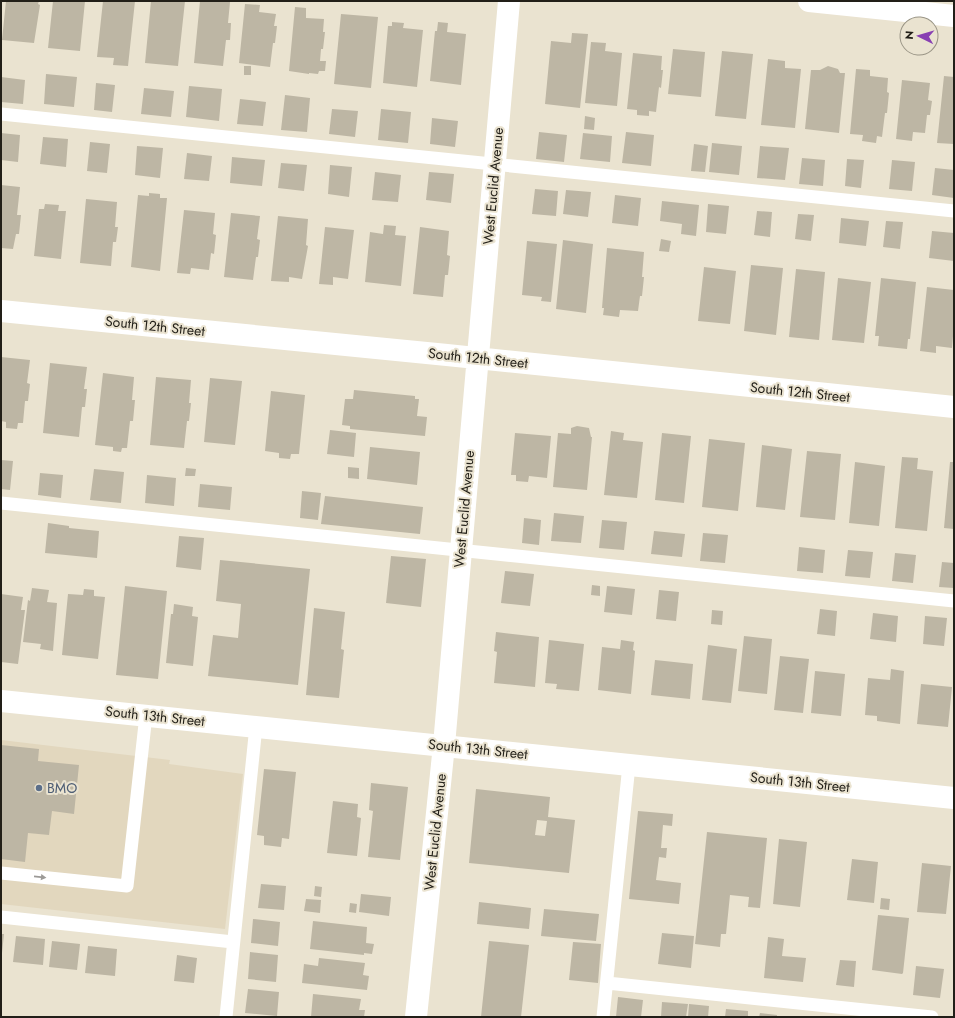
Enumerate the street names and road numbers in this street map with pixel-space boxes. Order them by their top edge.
street label: West Euclid Avenue [478,127,508,245]
street label: South 12th Street [104,311,206,341]
street label: South 12th Street [427,343,529,373]
street label: South 12th Street [749,377,851,407]
street label: West Euclid Avenue [449,450,479,568]
street label: South 13th Street [104,701,206,731]
street label: South 13th Street [427,734,529,764]
street label: South 13th Street [749,767,851,797]
street label: West Euclid Avenue [419,773,451,891]

